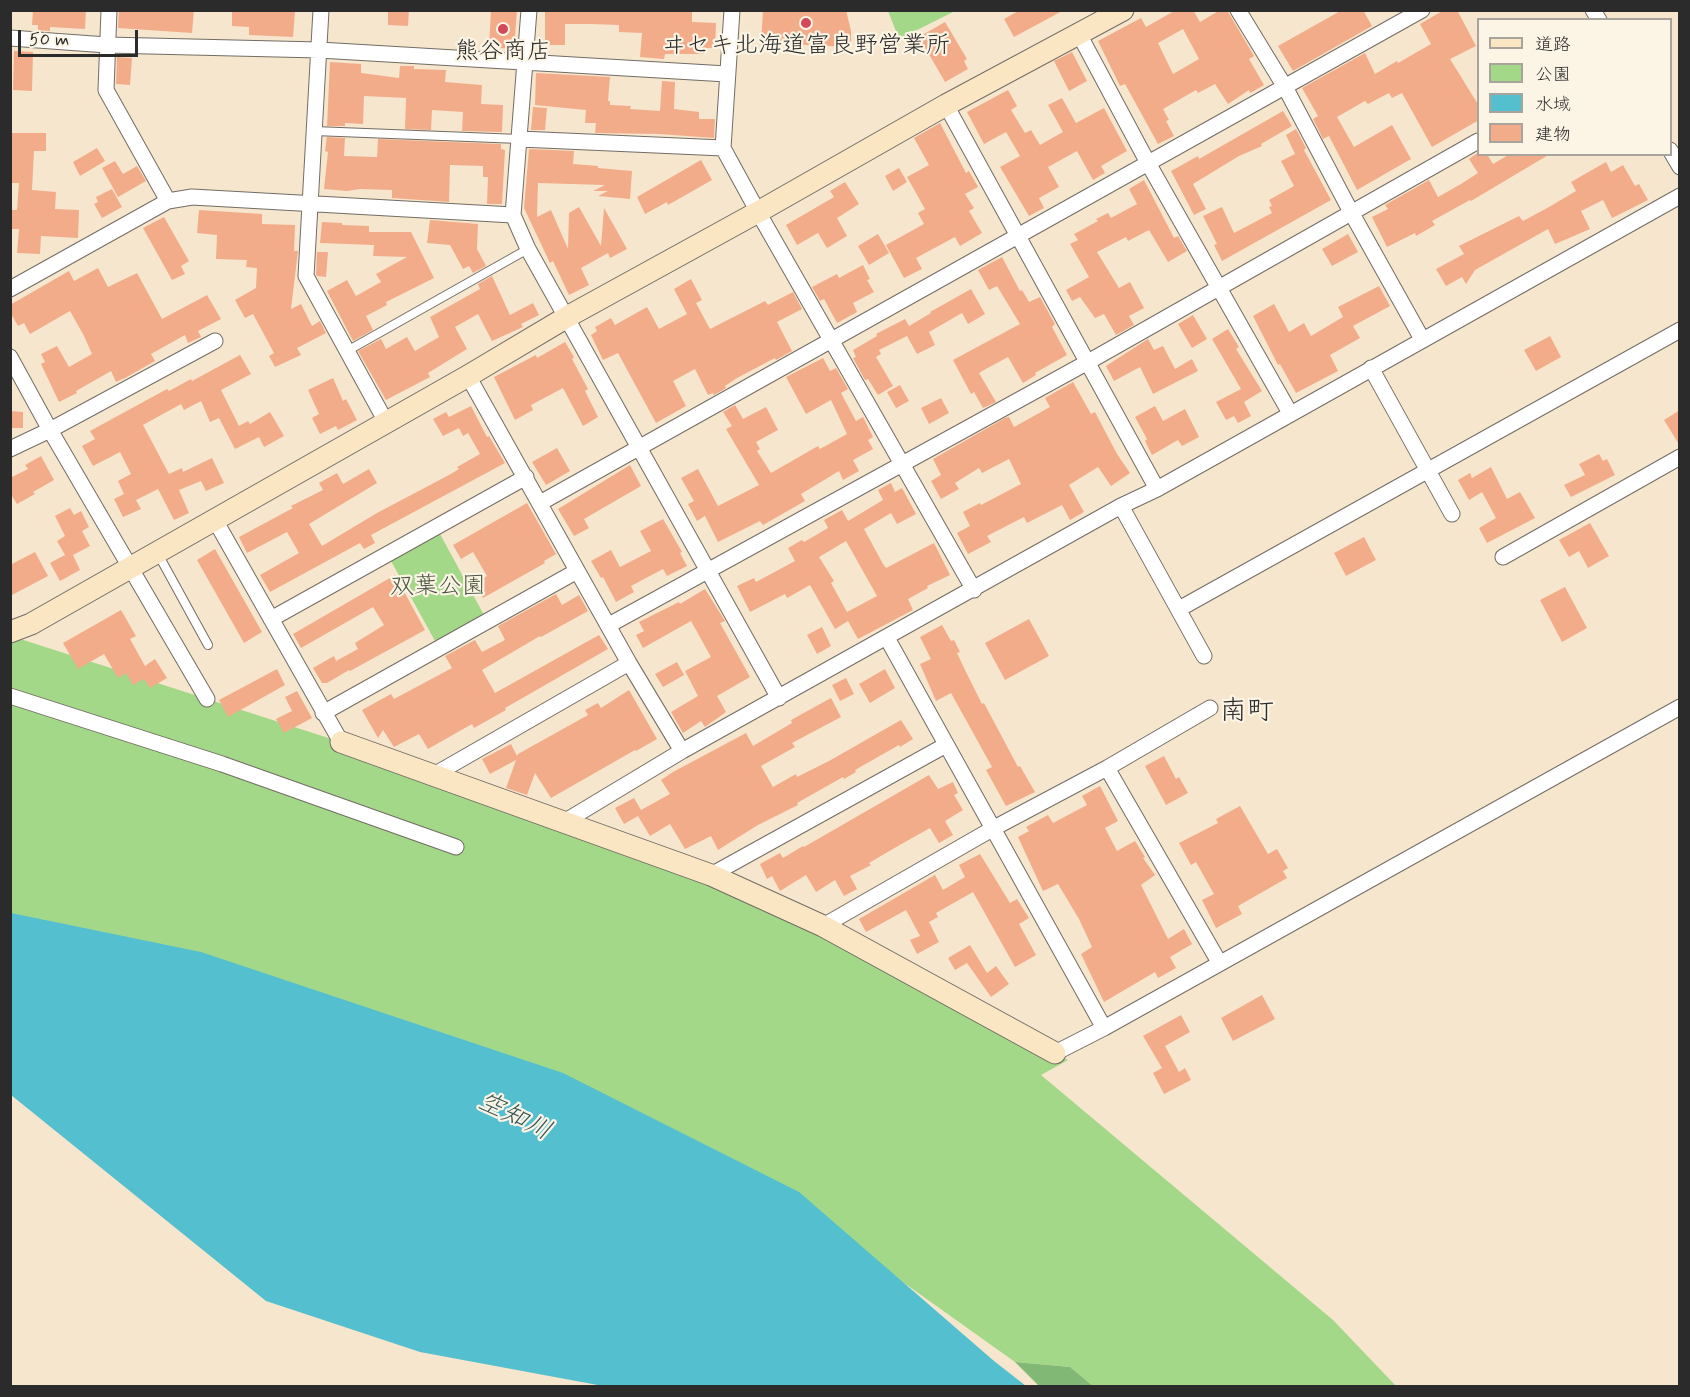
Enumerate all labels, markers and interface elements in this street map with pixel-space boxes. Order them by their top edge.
marker: ヰセキ北海道富良野営業所 [799,16,813,30]
scale bar [21,18,141,56]
legend [1477,18,1672,156]
marker: 熊谷商店 [496,22,510,36]
text: 50 m [29,28,69,52]
place label: ヰセキ北海道富良野営業所 [662,33,950,61]
text: 道路 [1535,33,1571,57]
place label: 熊谷商店 [455,39,551,67]
text: 公園 [1535,63,1571,87]
text: 水域 [1535,93,1571,117]
text: 建物 [1535,123,1571,147]
park label: 双葉公園 [390,574,486,602]
district label: 南町 [1220,697,1274,729]
water label: 空知川 [472,1087,556,1149]

